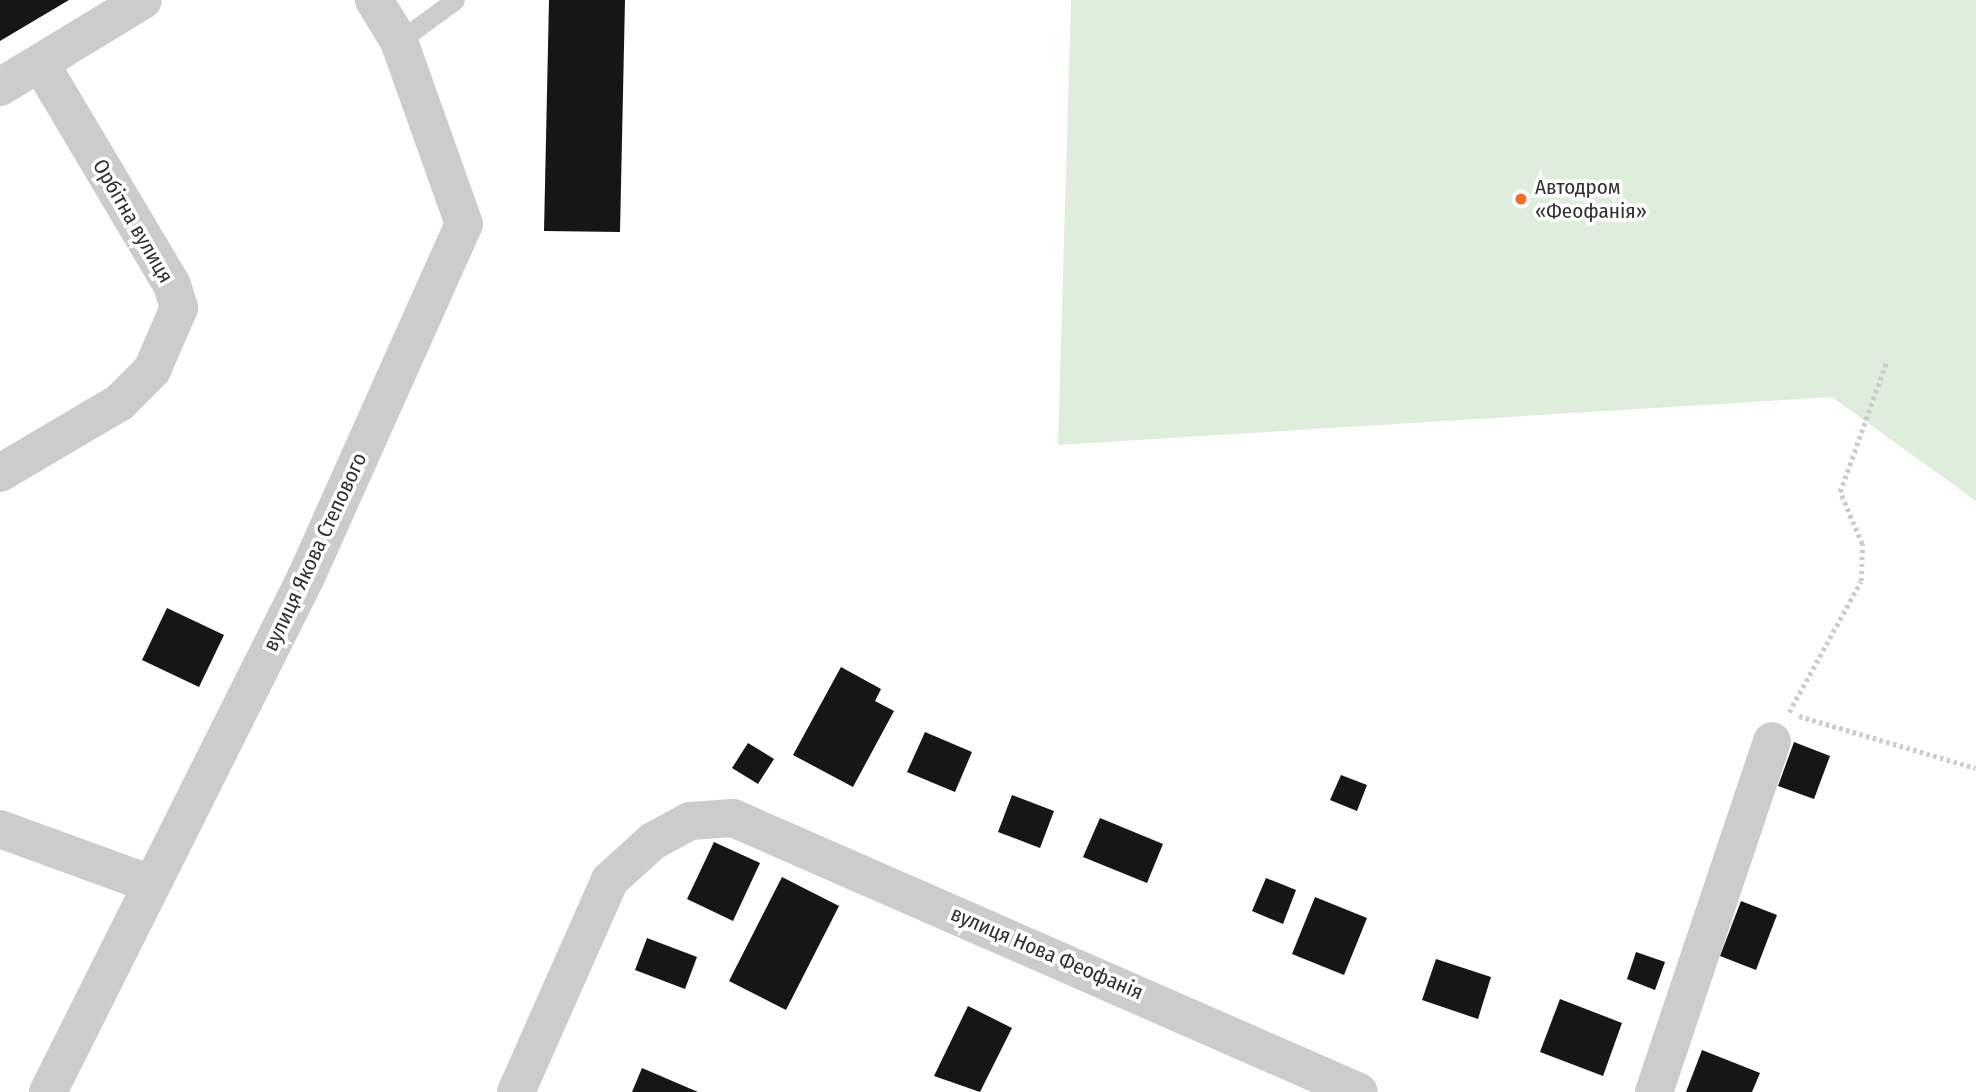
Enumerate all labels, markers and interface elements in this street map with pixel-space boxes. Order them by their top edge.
street label: Орбітна вулиця [87,155,179,287]
place label: Автодром «Феофанія» [1535,174,1647,224]
marker: Автодром «Феофанія» [1513,191,1529,207]
street label: вулиця Якова Степового [258,449,372,655]
street label: вулиця Нова Феофанія [947,901,1147,1005]

